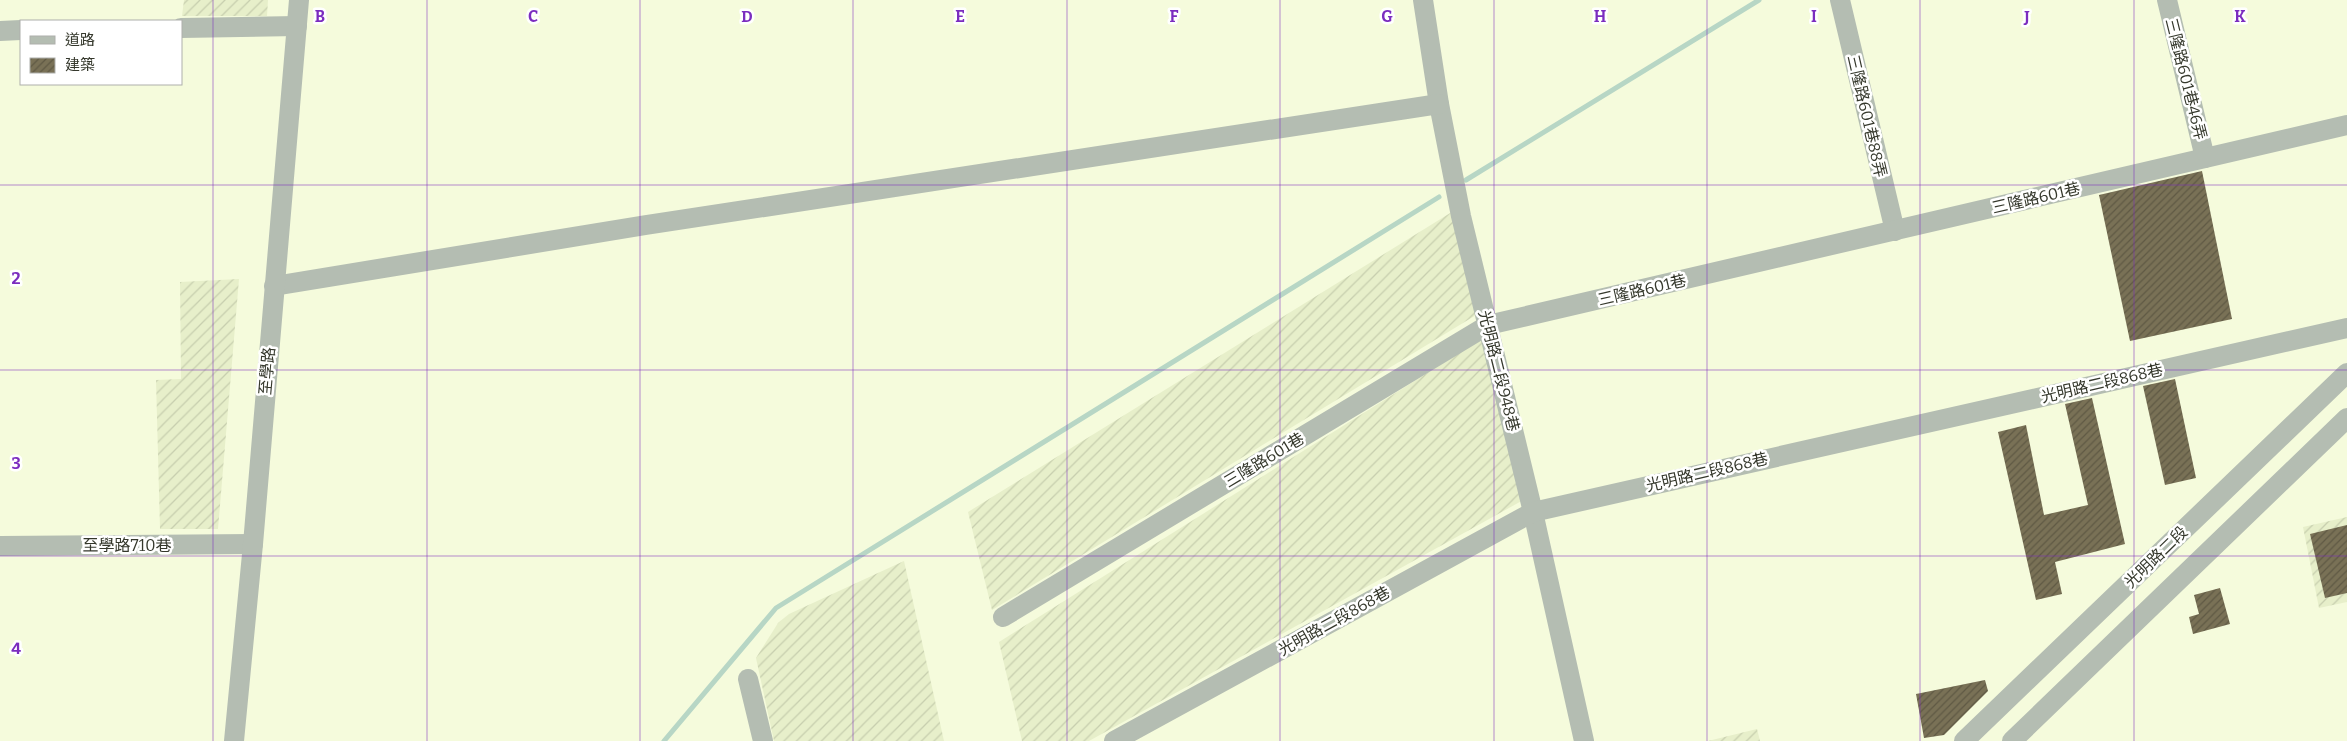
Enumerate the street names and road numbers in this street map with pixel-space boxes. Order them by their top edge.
street label: 三隆路601巷46弄 [2162,16,2210,142]
street label: 三隆路601巷88弄 [1844,53,1890,179]
street label: 三隆路601巷 [1990,179,2082,217]
street label: 三隆路601巷 [1596,271,1688,309]
street label: 光明路二段948巷 [1475,308,1523,434]
street label: 至學路 [255,346,279,396]
street label: 光明路二段868巷 [2039,360,2165,406]
street label: 三隆路601巷 [1220,429,1308,491]
street label: 光明路二段868巷 [1644,449,1770,495]
street label: 光明路二段 [2121,522,2191,592]
street label: 至學路710巷 [83,536,171,555]
street label: 光明路二段868巷 [1275,582,1393,660]

